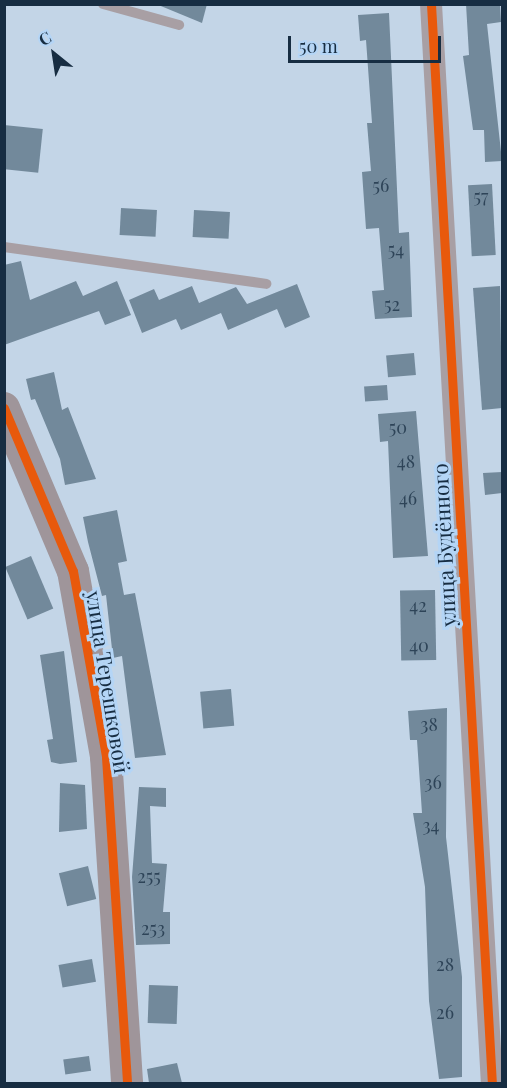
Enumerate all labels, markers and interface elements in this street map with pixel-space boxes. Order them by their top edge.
north arrow [24,24,84,84]
scale bar [291,24,444,62]
text: С [35,26,55,50]
text: 50 m [299,34,338,58]
house number: 56 [373,174,389,196]
house number: 57 [474,185,488,207]
house number: 54 [388,238,404,260]
house number: 52 [384,293,400,315]
house number: 50 [389,416,407,438]
house number: 48 [397,450,415,472]
street label: улица Будённого [426,463,460,627]
house number: 46 [399,487,417,509]
street label: улица Терешковой [82,589,136,775]
house number: 42 [409,594,427,616]
house number: 40 [409,634,429,656]
house number: 38 [420,713,438,735]
house number: 36 [424,771,442,793]
house number: 34 [422,814,440,836]
house number: 255 [137,865,161,887]
house number: 253 [141,917,165,939]
house number: 28 [436,953,454,975]
house number: 26 [436,1001,454,1023]

